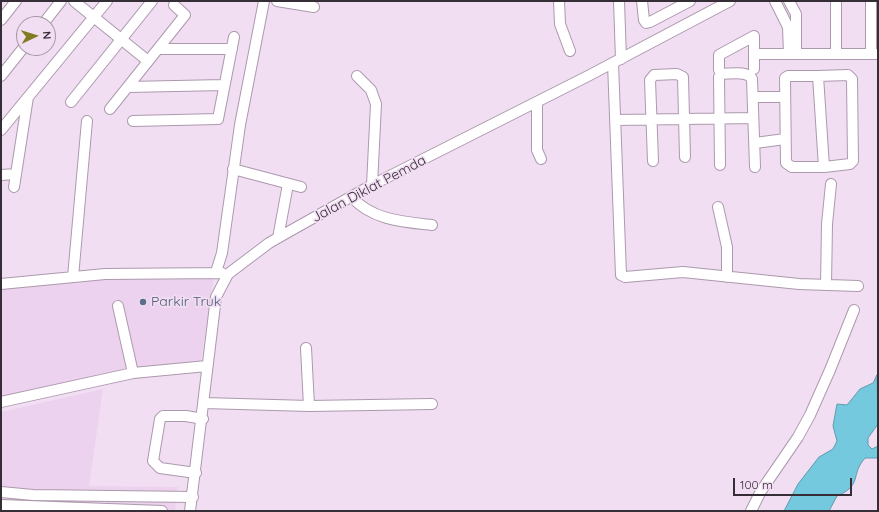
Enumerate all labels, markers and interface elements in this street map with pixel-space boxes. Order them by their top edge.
north arrow [16,16,56,56]
text: N [40,31,54,40]
street label: Jalan Diklat Pemda [309,152,429,226]
place label: Parkir Truk [151,294,221,310]
marker: Parkir Truk [138,297,148,307]
scale bar [735,470,854,496]
text: 100 m [740,477,773,492]

